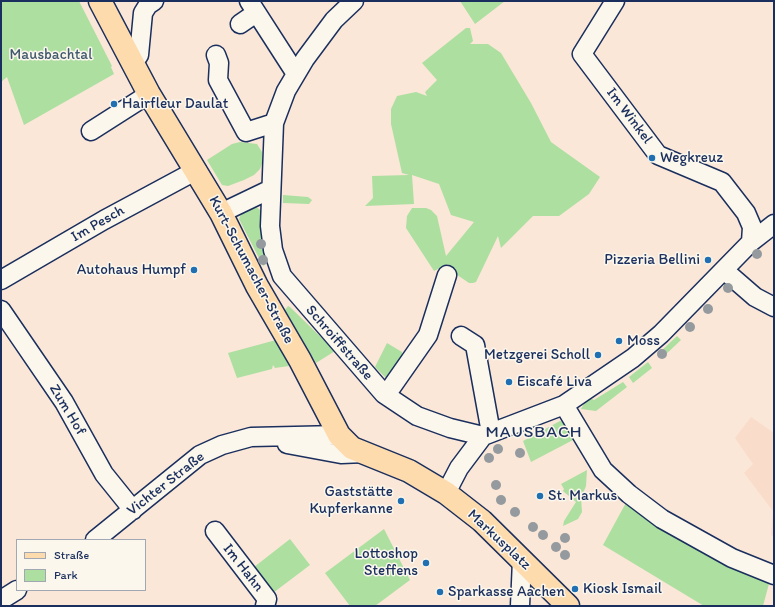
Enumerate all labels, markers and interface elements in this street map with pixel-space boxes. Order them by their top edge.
park label: Mausbachtal [10,46,92,64]
street label: Im Winkel [602,84,656,148]
place label: Hairfleur Daulat [122,95,228,113]
marker: Hairfleur Daulat [109,99,119,109]
place label: Wegkreuz [660,149,723,167]
marker: Wegkreuz [647,153,657,163]
street label: Kurt-Schumacher-Straße [204,193,298,347]
street label: Im Pesch [68,202,128,246]
place label: Pizzeria Bellini [604,251,700,269]
marker: Pizzeria Bellini [703,255,713,265]
place label: Autohaus Humpf [77,261,186,279]
marker: Autohaus Humpf [189,265,199,275]
street label: Schroiffstraße [301,302,377,384]
place label: Moss [627,332,660,350]
marker: Moss [614,336,624,346]
place label: Metzgerei Scholl [484,346,590,364]
marker: Metzgerei Scholl [593,350,603,360]
place label: Eiscafé Liva [517,373,592,391]
marker: Eiscafé Liva [504,377,514,387]
street label: Zum Hof [45,381,89,439]
district label: MAUSBACH [485,423,583,443]
street label: Vichter Straße [124,448,208,520]
place label: Gaststätte Kupferkanne [309,483,393,518]
place label: St. Markus [548,487,617,505]
marker: St. Markus [535,491,545,501]
marker: Gaststätte Kupferkanne [396,496,406,506]
street label: Markusplatz [463,506,535,574]
legend [16,539,146,591]
street label: Im Hahn [219,540,267,596]
place label: Lottoshop Steffens [355,545,418,580]
text: Straße [54,548,89,562]
marker: Lottoshop Steffens [421,558,431,568]
text: Park [54,568,78,582]
place label: Kiosk Ismail [583,580,662,598]
place label: Sparkasse Aachen [448,583,565,601]
marker: Kiosk Ismail [570,584,580,594]
marker: Sparkasse Aachen [435,587,445,597]

